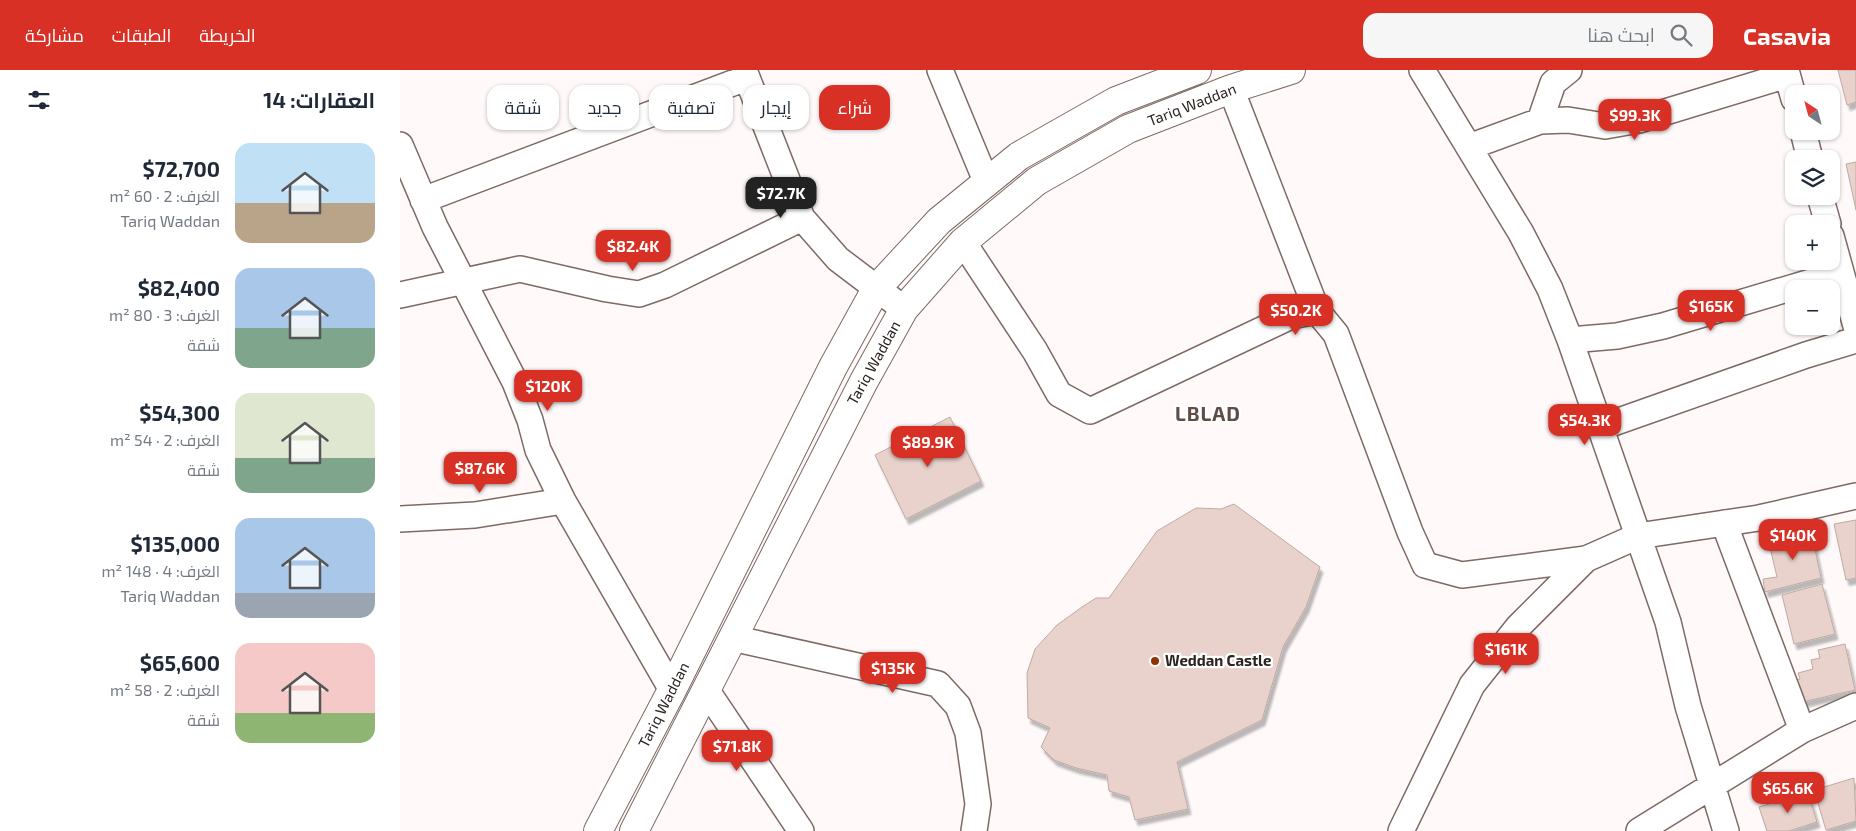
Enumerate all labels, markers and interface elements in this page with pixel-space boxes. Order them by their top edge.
search box [1363,13,1713,58]
icon: search [1667,21,1695,49]
text: Casavia [1743,21,1831,50]
text: ابحث هنا [1587,23,1655,46]
text: مشاركة [25,24,84,46]
text: الطبقات [112,24,171,46]
text: الخريطة [199,24,256,46]
street label: Tariq Waddan [1145,79,1238,129]
chip: شقة [487,85,559,130]
chip: جديد [569,85,639,130]
chip: تصفية [649,85,733,130]
chip: إيجار [743,85,809,130]
chip: شراء [819,85,890,130]
north arrow [1785,85,1840,140]
map controls [1785,85,1840,335]
icon: filters [25,86,53,114]
text: العقارات: 14 [263,87,375,112]
pin: $99.3K [1594,98,1676,141]
text: $99.3K [1609,105,1661,124]
button: layers [1785,150,1840,205]
text: $72,700 [143,156,220,181]
icon: home [275,163,335,223]
pin: $72.7K [740,176,822,219]
text: $72.7K [756,183,806,202]
text: الغرف: 2 · 60 m² [109,186,220,205]
text: Tariq Waddan [120,211,220,230]
button: + [1785,215,1840,270]
pin: $82.4K [592,230,674,272]
text: $82.4K [607,236,659,255]
text: $82,400 [138,275,220,300]
button: − [1785,280,1840,335]
icon: home [275,288,335,348]
pin: $165K [1676,290,1746,332]
pin: $50.2K [1255,294,1337,336]
text: $165K [1689,296,1733,315]
text: $50.2K [1270,300,1322,319]
text: الغرف: 3 · 80 m² [109,305,220,324]
street label: Tariq Waddan [843,317,904,408]
text: شقة [187,335,220,354]
pin: $120K [513,370,583,412]
text: $120K [525,376,571,395]
text: $54,300 [139,400,220,425]
district label: LBLAD [1175,401,1241,425]
pin: $54.3K [1544,404,1626,446]
text: $54.3K [1559,410,1611,429]
icon: home [275,413,335,473]
pin: $89.9K [887,426,969,468]
text: الغرف: 2 · 54 m² [110,430,220,449]
text: $89.9K [902,432,954,451]
pin: $87.6K [439,452,521,494]
text: $87.6K [455,458,505,477]
text: شقة [187,460,220,479]
pin: $140K [1758,518,1828,561]
text: $140K [1770,525,1816,544]
text: $135,000 [130,531,220,556]
icon: home [275,538,335,598]
text: الغرف: 4 · 148 m² [102,561,220,580]
text: Tariq Waddan [120,586,220,605]
pin: $161K [1471,632,1541,675]
text: $161K [1485,639,1527,658]
text: $65,600 [140,650,220,675]
place label: Weddan Castle [1165,651,1271,669]
pin: $135K [858,652,928,694]
marker: Weddan Castle [1149,655,1161,667]
text: $135K [871,658,915,677]
street label: Tariq Waddan [634,659,692,750]
icon: home [275,663,335,723]
text: الغرف: 2 · 58 m² [110,680,220,699]
text: شقة [187,710,220,729]
pin: $71.8K [696,730,778,772]
text: $71.8K [713,736,761,755]
pin: $65.6K [1747,772,1829,814]
text: $65.6K [1762,778,1814,797]

